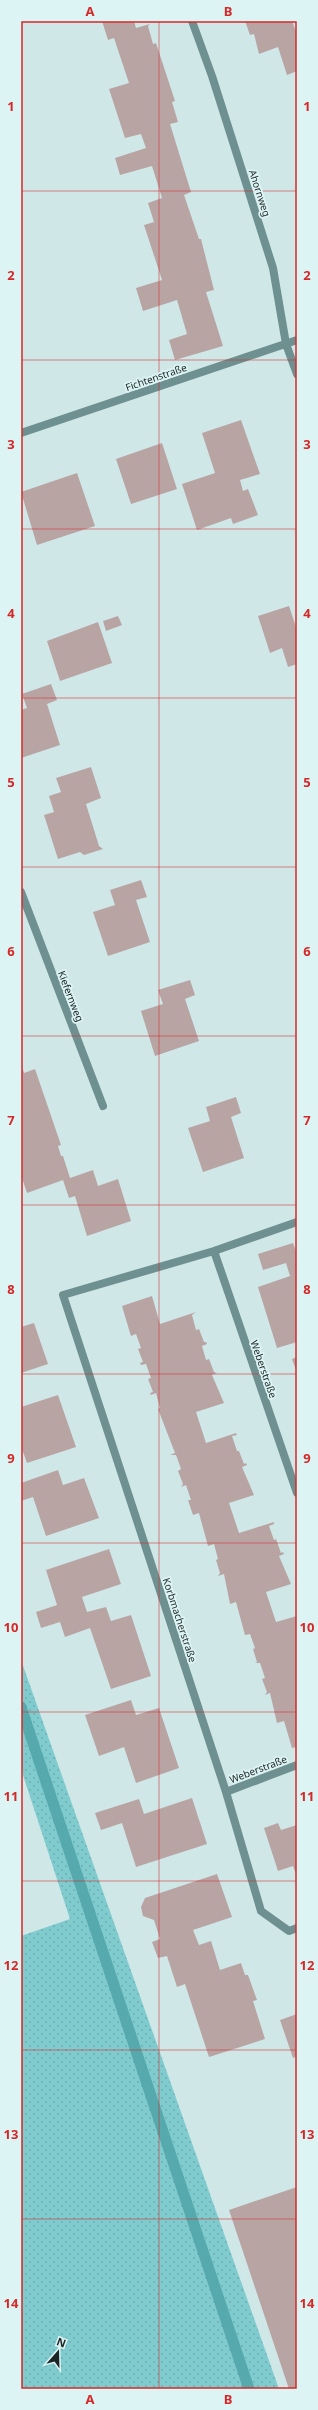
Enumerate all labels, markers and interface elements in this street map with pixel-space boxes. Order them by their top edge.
text: A [86,2,95,20]
text: B [224,2,232,20]
text: 1 [7,97,15,115]
text: 1 [303,97,311,115]
street label: Ahornweg [246,168,274,218]
text: 2 [7,266,15,284]
text: 2 [303,266,311,284]
street label: Fichtenstraße [123,360,189,394]
text: 3 [7,435,15,453]
text: 3 [303,435,311,453]
text: 4 [7,604,15,622]
text: 4 [303,604,311,622]
text: 5 [7,773,15,791]
text: 5 [303,773,311,791]
text: 6 [7,942,15,960]
text: 6 [303,942,311,960]
street label: Kiefernweg [55,969,87,1023]
text: 7 [7,1111,15,1129]
text: 7 [303,1111,311,1129]
text: 8 [7,1280,15,1298]
text: 8 [303,1280,311,1298]
street label: Weberstraße [248,1338,281,1400]
text: 9 [7,1449,15,1467]
text: 9 [303,1449,311,1467]
street label: Korbmacherstraße [160,1576,200,1664]
text: 10 [4,1618,18,1636]
text: 10 [300,1618,314,1636]
street label: Weberstraße [227,1751,289,1786]
text: 11 [4,1787,18,1805]
text: 11 [300,1787,314,1805]
text: 12 [4,1956,18,1974]
text: 12 [300,1956,314,1974]
text: 13 [4,2125,18,2143]
text: 13 [300,2125,314,2143]
text: 14 [4,2294,19,2312]
text: 14 [300,2294,315,2312]
north arrow [38,2332,78,2372]
text: N [55,2334,68,2351]
text: A [86,2390,95,2408]
text: B [224,2390,232,2408]

